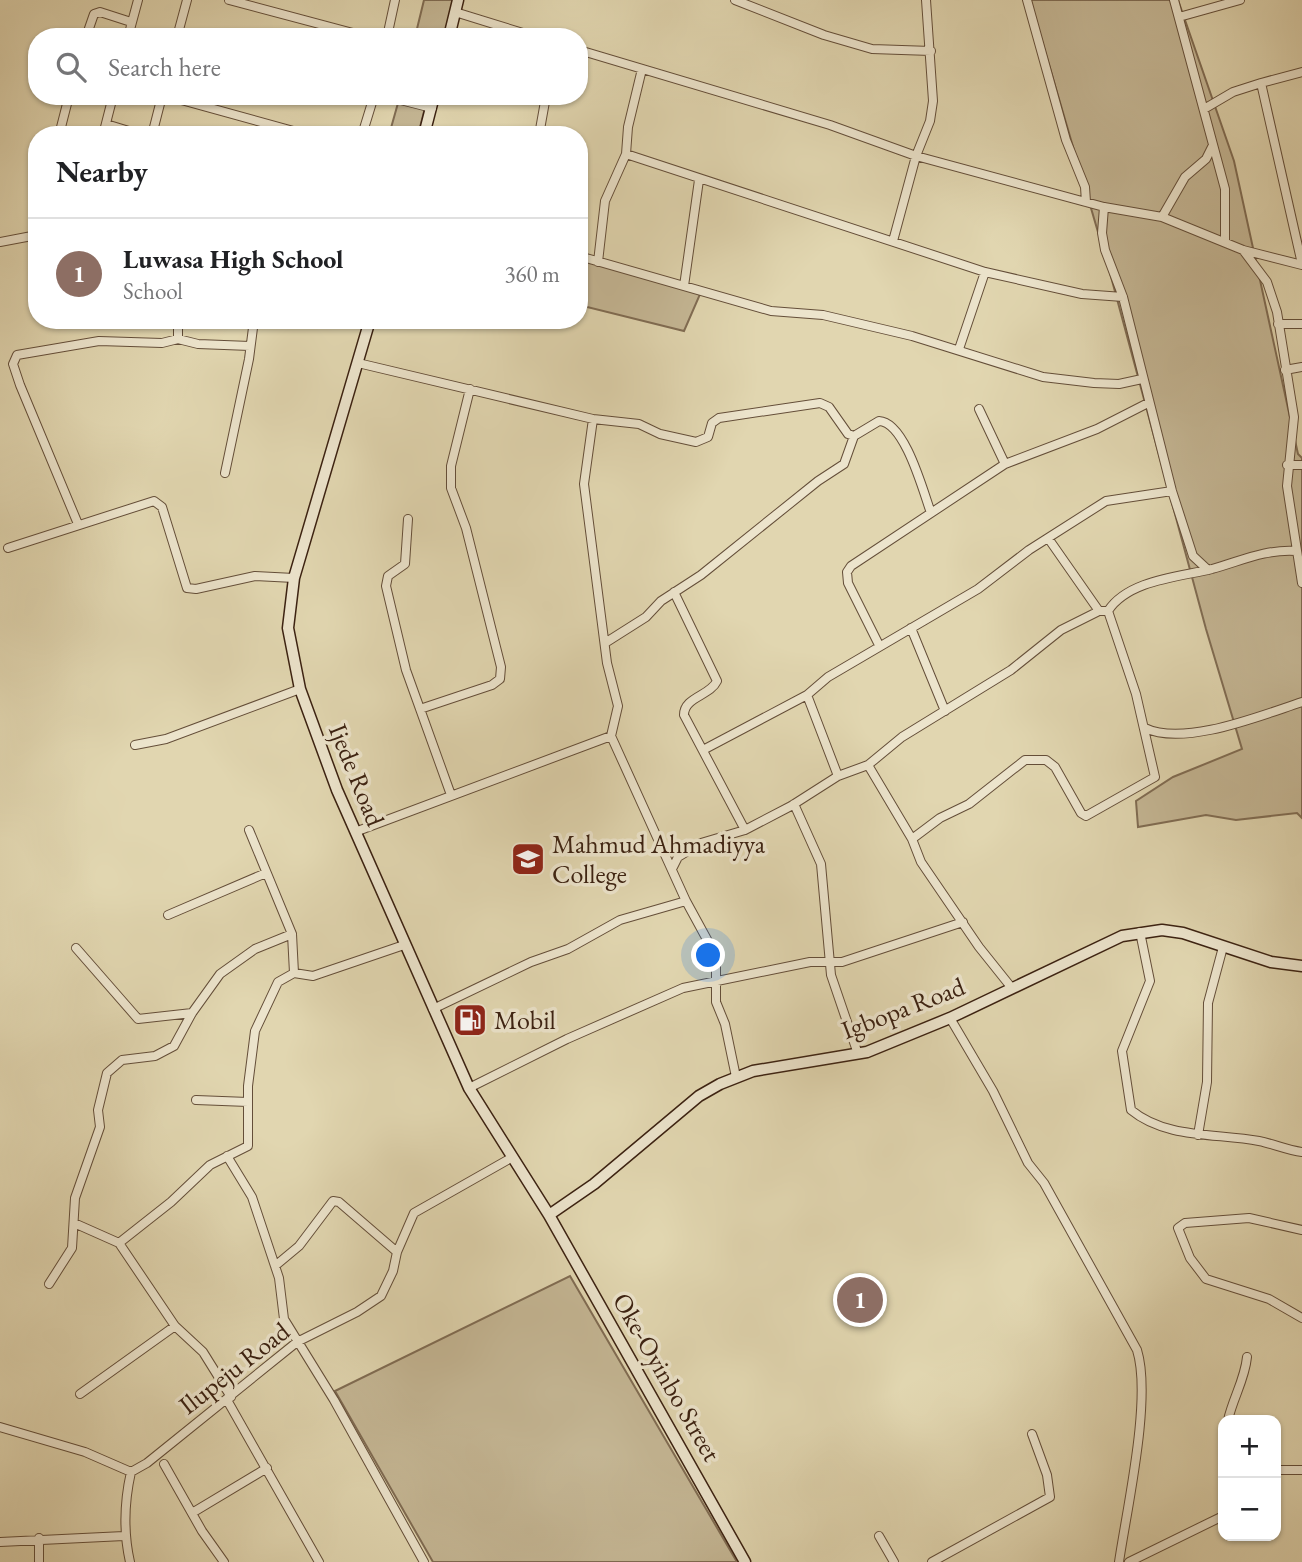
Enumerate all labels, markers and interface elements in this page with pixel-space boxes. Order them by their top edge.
search box [28,28,588,105]
icon: search [52,48,90,86]
text: Search here [108,50,221,84]
text: Nearby [56,152,148,191]
text: Luwasa High School [123,242,343,276]
text: 1 [73,259,85,289]
text: 360 m [504,259,560,289]
text: School [123,276,183,306]
street label: Ijede Road [321,719,393,832]
place label: Mahmud Ahmadiyya College [552,827,766,891]
school or university icon: Mahmud Ahmadiyya College [509,840,547,878]
your location [691,938,725,972]
street label: Igbopa Road [837,969,970,1047]
fuel station icon: Mobil [451,1001,489,1039]
place label: Mobil [494,1003,556,1037]
pin: 1 [837,1274,883,1326]
street label: Oke-Oyinbo Street [605,1287,729,1467]
street label: Ilupeju Road [172,1314,297,1422]
map controls [1218,1415,1281,1541]
button: + [1218,1415,1281,1478]
button: − [1218,1478,1281,1541]

